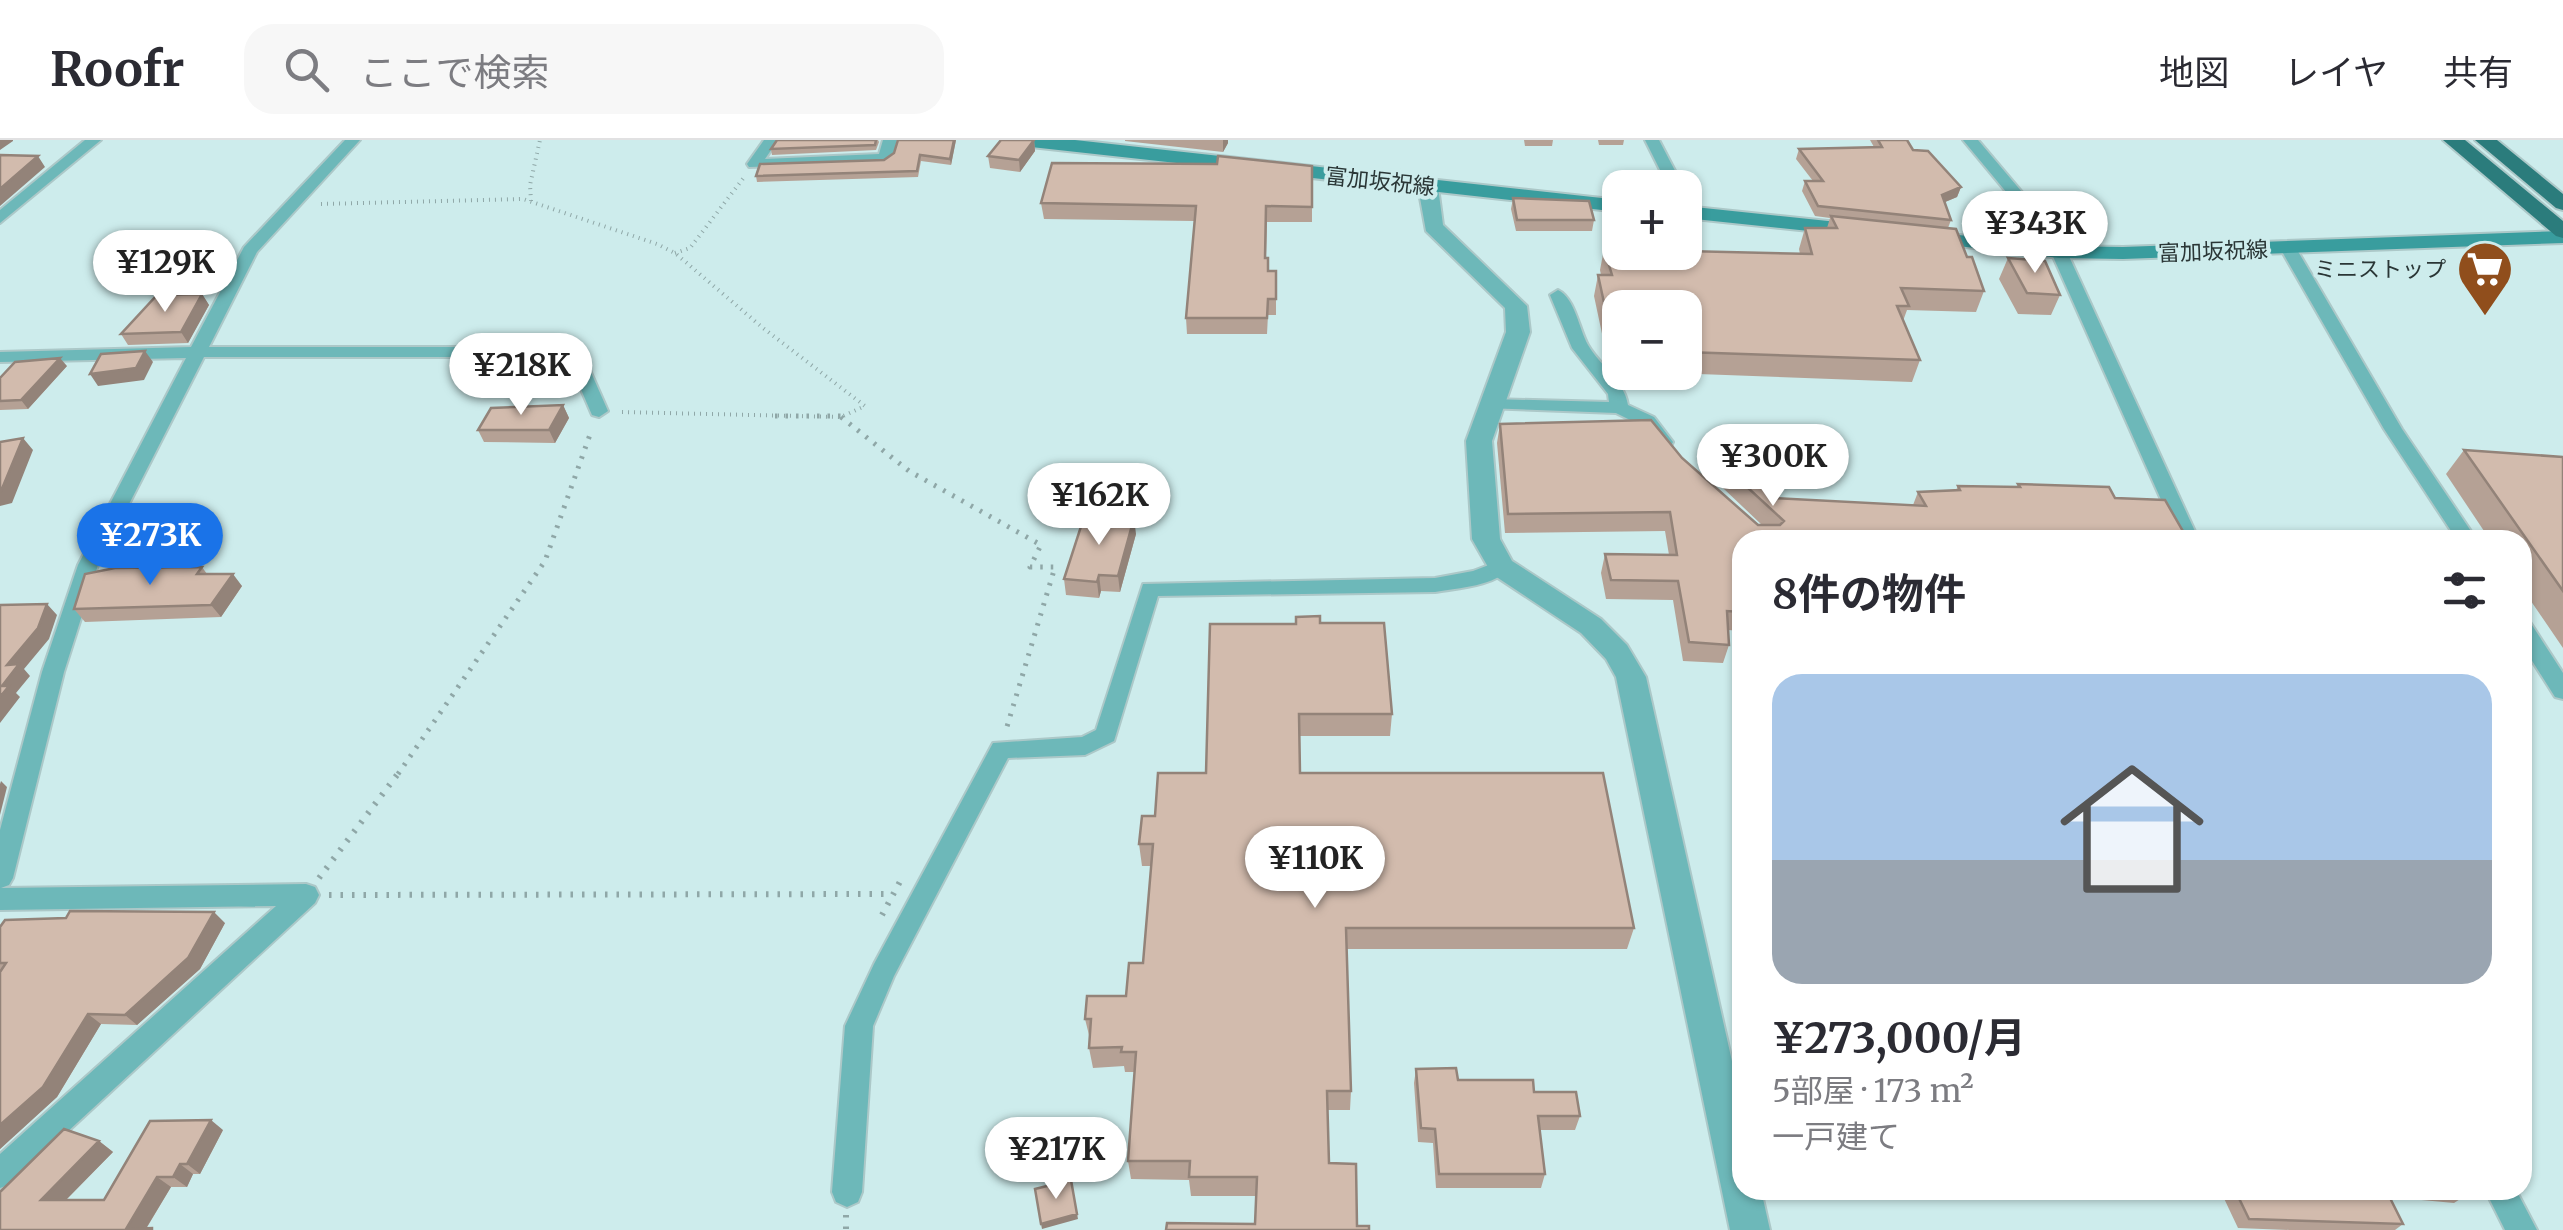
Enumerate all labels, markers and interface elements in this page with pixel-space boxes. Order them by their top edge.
search box [244,24,944,114]
text: Roofr [50,39,184,99]
icon: search [279,42,334,97]
text: ここで検索 [359,49,549,96]
text: 地図 [2159,51,2229,95]
text: レイヤ [2284,51,2388,95]
text: 共有 [2443,51,2513,95]
street label: 富加坂祝線 [1324,161,1436,201]
map controls [1602,170,1702,390]
button: + [1602,170,1702,270]
pin: ¥343K [1965,191,2105,276]
text: ¥343K [1984,203,2086,243]
pin: ¥129K [95,230,235,315]
street label: 富加坂祝線 [2158,235,2268,267]
supermarket icon: ミニストップ [2455,239,2515,318]
text: ¥129K [115,242,215,282]
place label: ミニストップ [2314,255,2446,283]
button: − [1602,290,1702,390]
pin: ¥218K [451,333,591,418]
text: ¥218K [471,345,571,385]
pin: ¥300K [1703,424,1843,509]
text: ¥300K [1719,436,1827,476]
pin: ¥162K [1029,463,1169,548]
text: ¥162K [1049,475,1149,515]
pin: ¥273K [80,503,220,588]
text: ¥273K [99,515,201,555]
icon: filters [2437,563,2492,618]
text: 8件の物件 [1772,568,1966,620]
icon: home [2042,739,2222,919]
pin: ¥110K [1245,826,1385,911]
text: ¥110K [1267,838,1363,878]
text: ¥273,000/月 [1772,1012,2026,1064]
text: 5部屋 · 173 m² [1772,1071,1974,1111]
pin: ¥217K [986,1117,1126,1202]
text: 一戸建て [1772,1117,1900,1157]
text: ¥217K [1007,1129,1105,1169]

